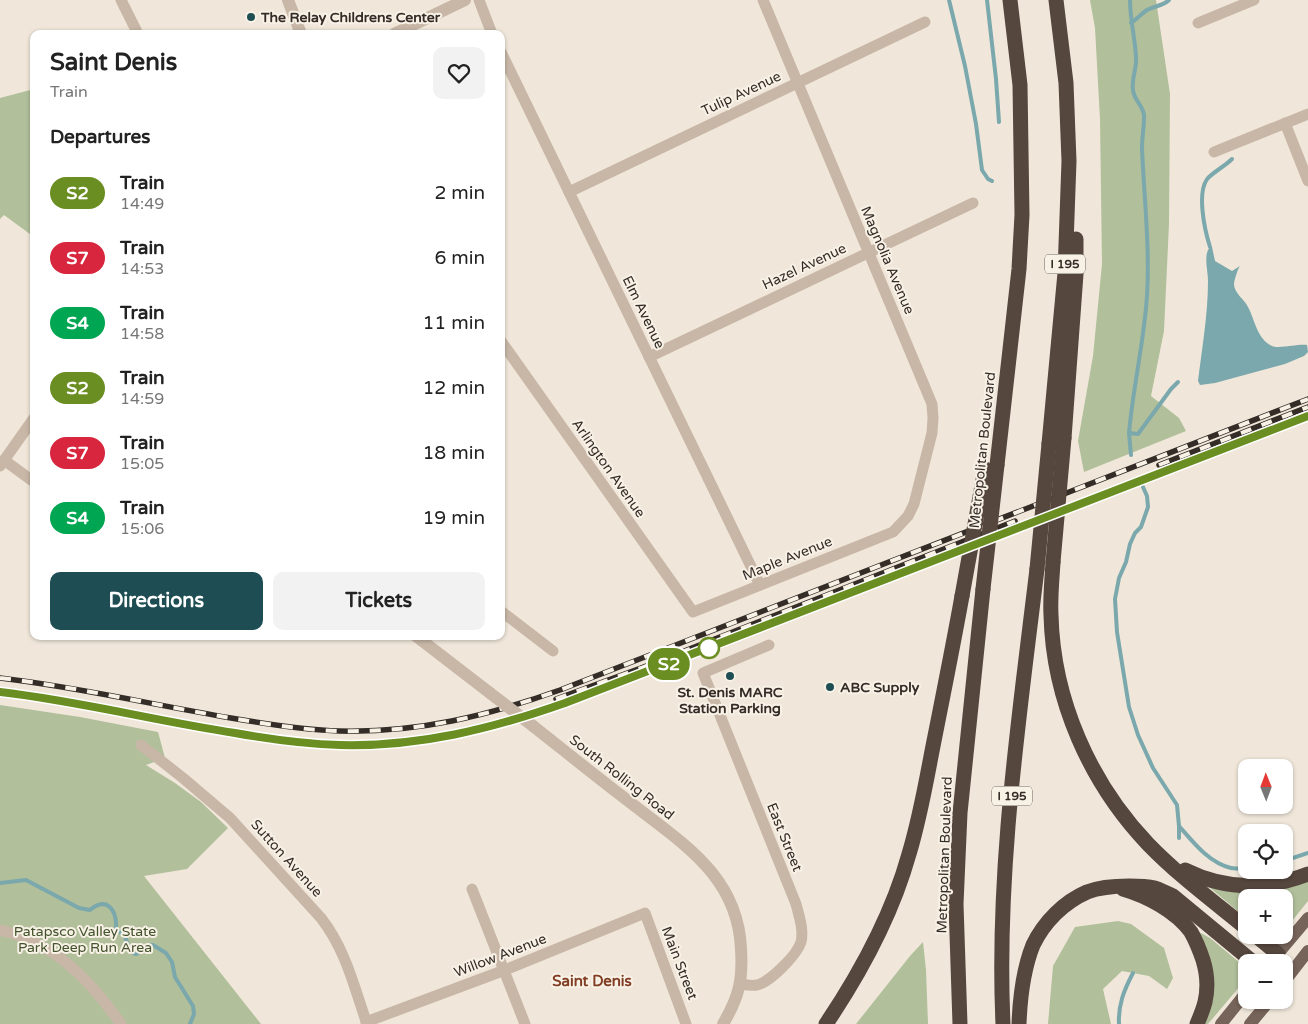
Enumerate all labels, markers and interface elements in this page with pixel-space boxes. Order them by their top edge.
place label: The Relay Childrens Center [260,9,441,26]
marker: The Relay Childrens Center [245,11,257,23]
button: heart [433,47,485,99]
text: Saint Denis [50,48,177,77]
street label: Tulip Avenue [699,68,784,119]
text: Train [50,82,88,102]
text: Departures [50,126,150,148]
text: Train [120,172,165,194]
text: S2 [66,182,89,204]
text: 2 min [434,182,485,204]
text: 14:49 [120,194,164,214]
street label: Magnolia Avenue [857,204,918,317]
text: Train [120,237,165,259]
street label: Hazel Avenue [760,240,849,293]
text: S7 [66,247,89,269]
text: 6 min [434,247,485,269]
road number: I 195 [1045,254,1085,274]
text: 14:53 [120,259,164,279]
street label: Elm Avenue [619,273,669,352]
text: Train [120,302,165,324]
text: S4 [66,312,89,334]
text: 11 min [422,312,485,334]
text: 14:58 [120,324,164,344]
text: Train [120,367,165,389]
street label: Metropolitan Boulevard [966,371,999,529]
text: S2 [66,377,89,399]
text: 12 min [422,377,485,399]
text: 14:59 [120,389,164,409]
street label: Arlington Avenue [568,416,649,521]
text: Train [120,432,165,454]
text: S7 [66,442,89,464]
text: 18 min [422,442,485,464]
text: 15:05 [120,454,164,474]
text: Train [120,497,165,519]
text: S4 [66,507,89,529]
text: 19 min [422,507,485,529]
text: 15:06 [120,519,164,539]
street label: Maple Avenue [740,533,835,584]
button: Directions [50,572,263,630]
button: Tickets [273,572,485,630]
unlabelled marker [698,637,720,659]
line badge: S2 [646,648,692,680]
text: S2 [658,653,680,675]
marker: St. Denis MARC Station Parking [724,670,736,682]
place label: ABC Supply [840,679,920,696]
marker: ABC Supply [824,681,836,693]
place label: St. Denis MARC Station Parking [677,684,783,717]
street label: South Rolling Road [566,731,677,824]
north arrow [1238,759,1292,814]
map controls [1238,759,1293,1009]
street label: Metropolitan Boulevard [933,776,956,934]
road number: I 195 [992,786,1032,806]
street label: East Street [763,800,806,875]
street label: Sutton Avenue [247,816,326,901]
button: locate [1238,824,1293,879]
button: + [1238,889,1293,944]
park label: Patapsco Valley State Park Deep Run Area [14,923,156,956]
street label: Main Street [658,924,702,1003]
street label: Willow Avenue [452,930,549,981]
button: − [1238,954,1293,1009]
district label: Saint Denis [552,972,632,990]

